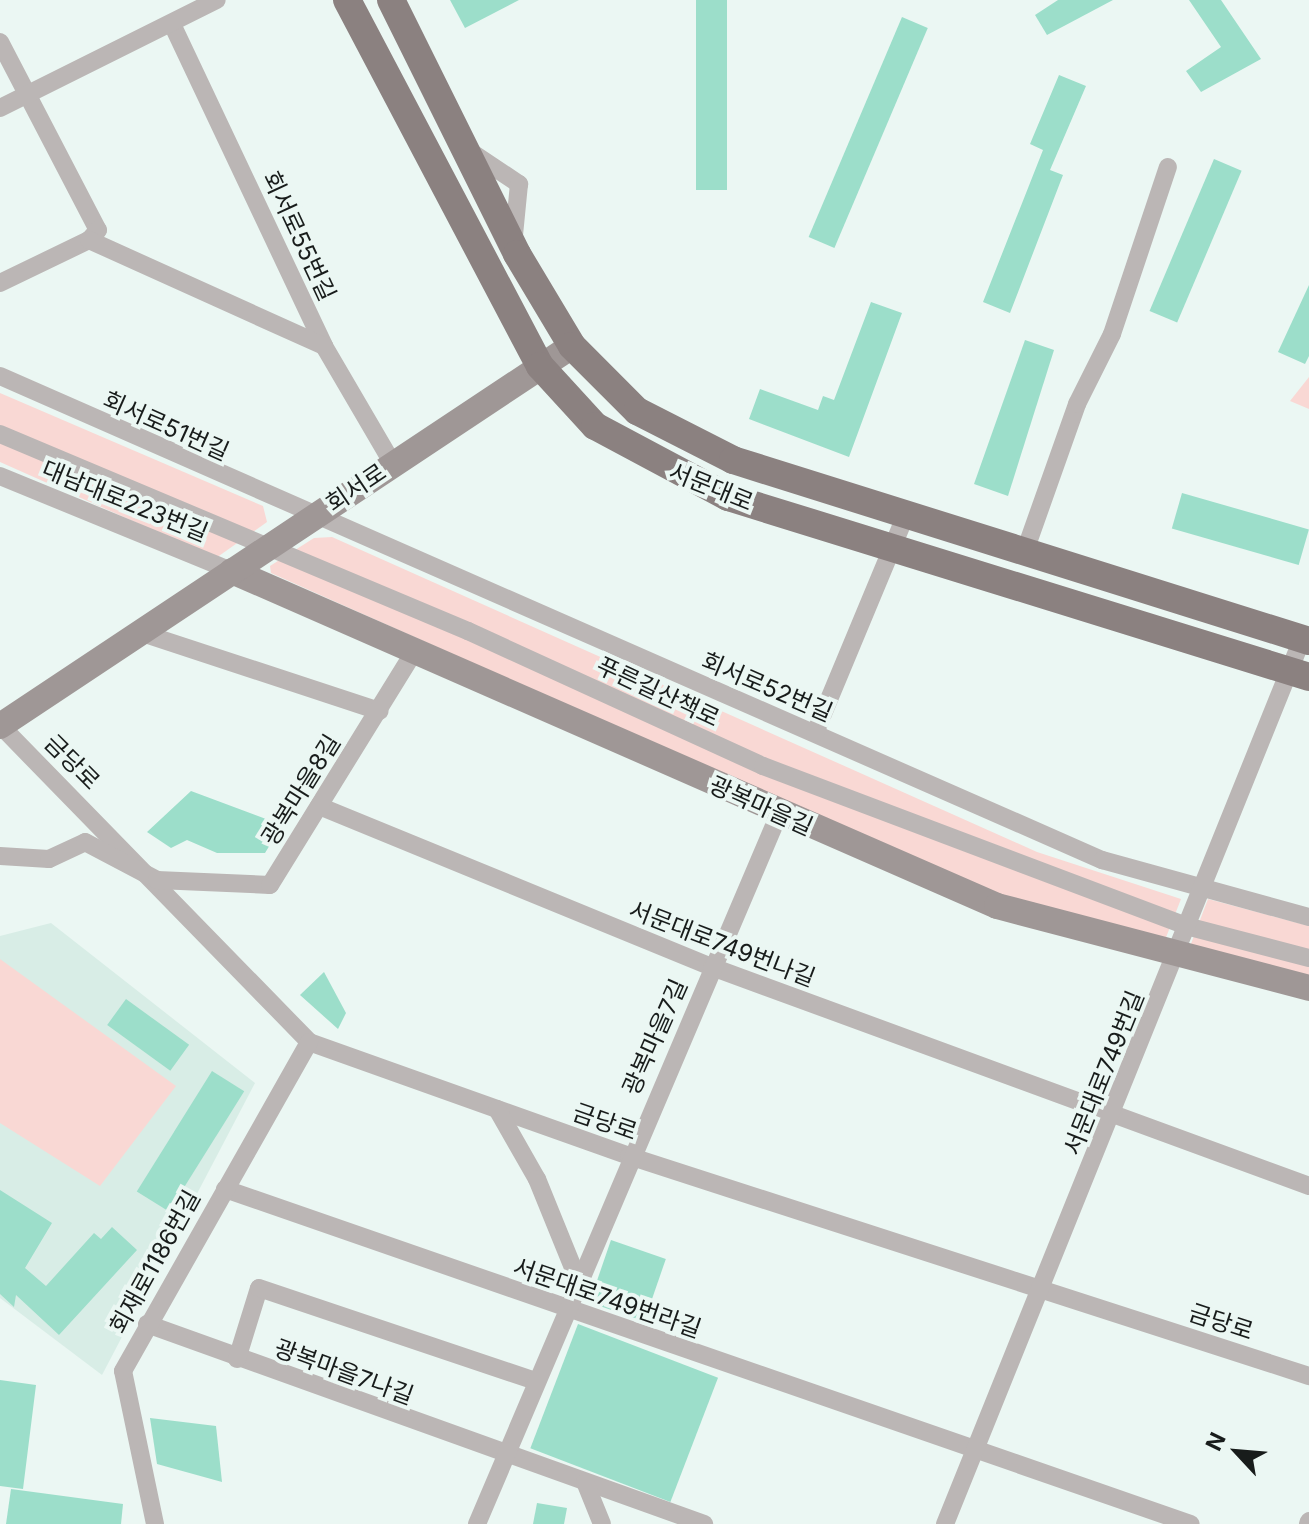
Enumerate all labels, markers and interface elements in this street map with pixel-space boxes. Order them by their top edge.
street label: 회서로55번길 [256,167,342,305]
street label: 회서로51번길 [99,385,233,467]
street label: 대남대로223번길 [38,455,212,547]
street label: 서문대로 [665,457,757,517]
street label: 회서로 [320,458,392,518]
street label: 회서로52번길 [697,646,837,728]
street label: 푸른길산책로 [592,651,724,733]
street label: 금당로 [38,728,106,796]
street label: 광복마을8길 [256,729,346,851]
street label: 광복마을길 [705,770,817,842]
street label: 서문대로749번나길 [625,895,819,993]
street label: 광복마을7길 [617,975,693,1099]
street label: 서문대로749번길 [1058,986,1150,1160]
street label: 금당로 [569,1098,641,1146]
street label: 회재로1186번길 [104,1185,206,1339]
street label: 서문대로749번라길 [509,1252,705,1344]
street label: 금당로 [1185,1298,1257,1346]
street label: 광복마을7나길 [270,1333,418,1411]
north arrow [1197,1412,1277,1492]
text: N [1200,1428,1231,1455]

